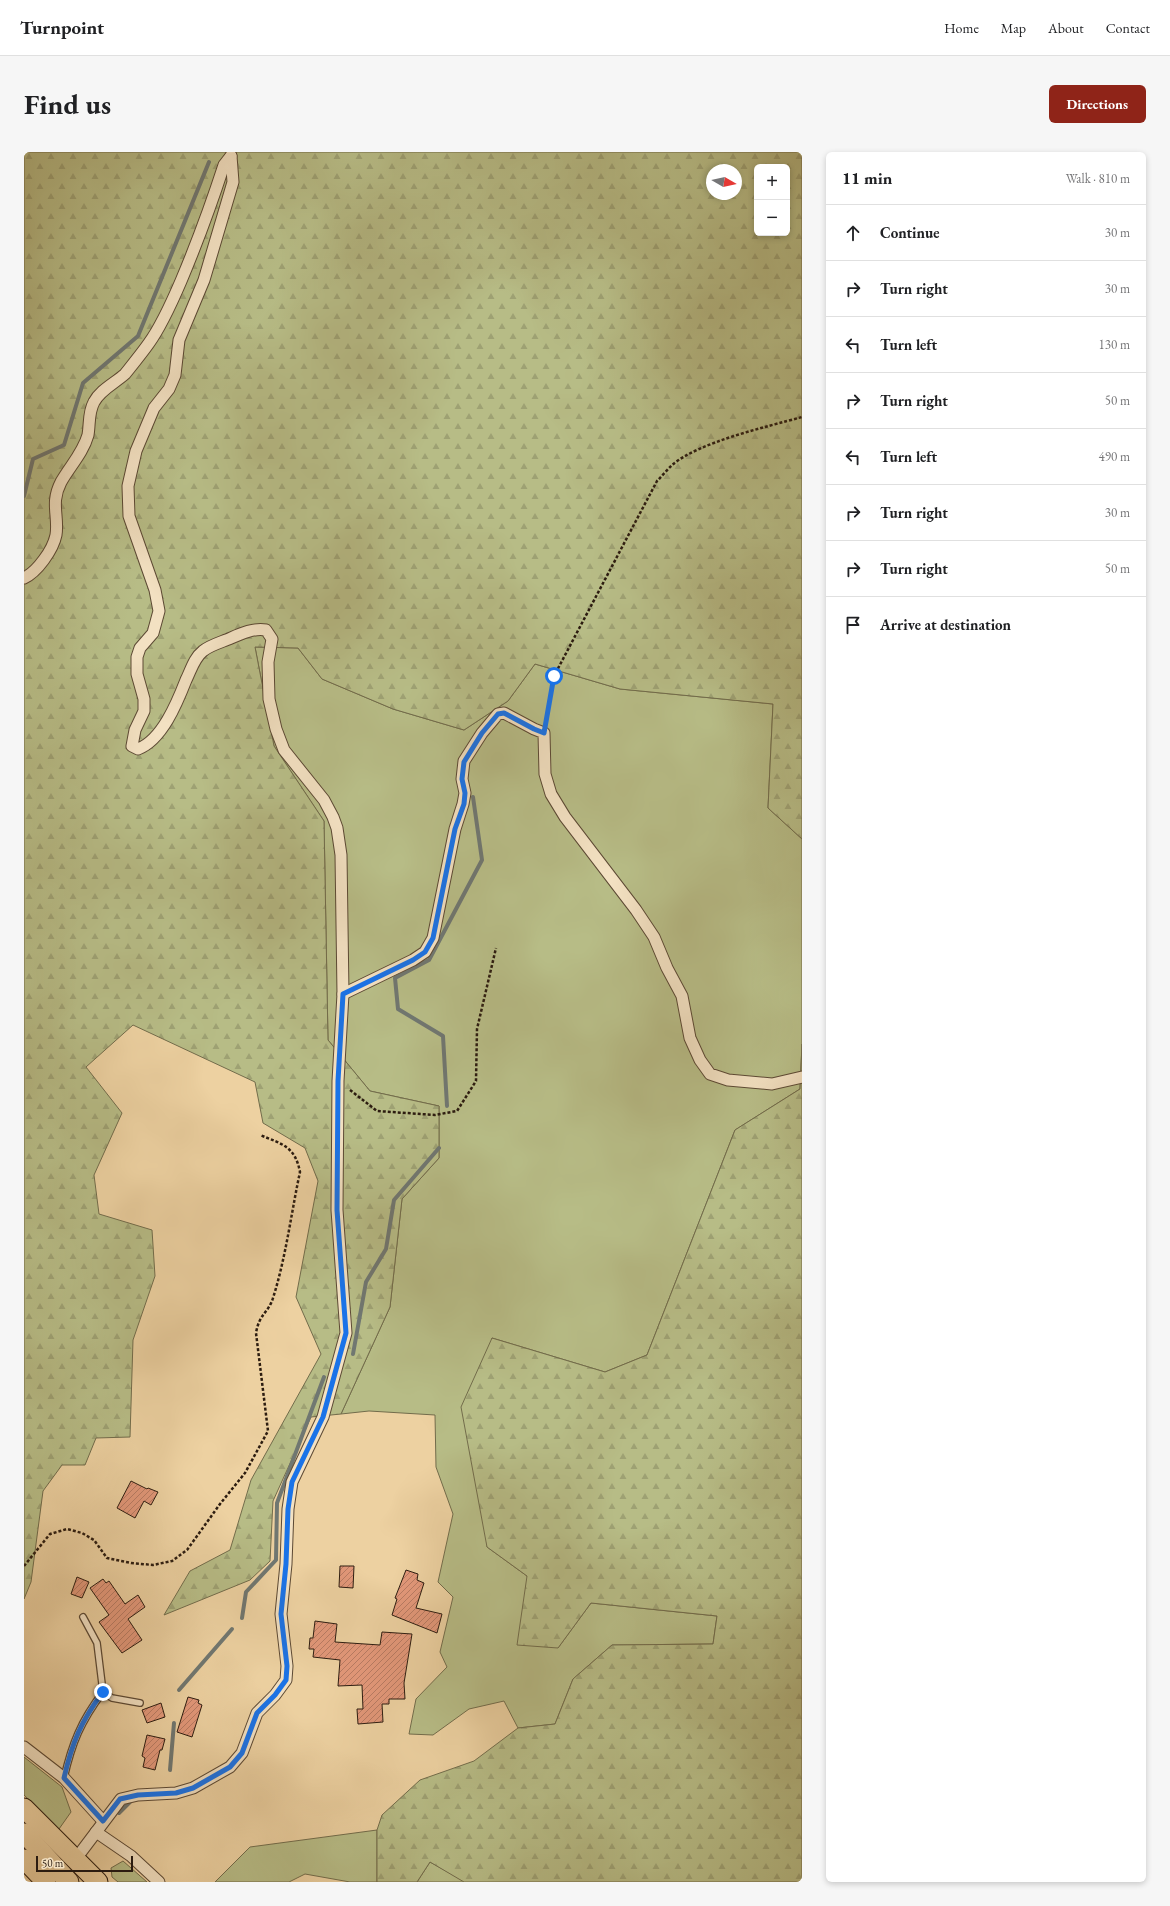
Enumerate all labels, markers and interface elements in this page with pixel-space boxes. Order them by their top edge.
text: Turnpoint [20,15,104,40]
text: Home [944,19,979,37]
text: Map [1001,19,1026,37]
text: About [1048,19,1084,37]
text: Contact [1106,19,1150,37]
button: Directions [1049,85,1146,123]
text: Find us [24,86,111,122]
north arrow [706,164,742,200]
map controls [754,164,790,236]
button: + [754,164,790,200]
text: 11 min [842,167,892,189]
text: Walk · 810 m [1066,170,1130,187]
button: − [754,200,790,236]
icon: ahead [842,222,864,244]
text: Continue [880,223,940,242]
text: 30 m [1105,224,1130,241]
icon: right [842,278,864,300]
text: Turn right [880,279,948,298]
text: 30 m [1105,280,1130,297]
icon: left [842,334,864,356]
text: Turn left [880,335,937,354]
text: 130 m [1099,336,1130,353]
icon: right [842,390,864,412]
text: Turn right [880,391,948,410]
text: 50 m [1105,392,1130,409]
icon: left [842,446,864,468]
text: Turn left [880,447,937,466]
text: 490 m [1099,448,1130,465]
icon: right [842,502,864,524]
text: Turn right [880,503,948,522]
text: 30 m [1105,504,1130,521]
icon: right [842,558,864,580]
text: Turn right [880,559,948,578]
text: 50 m [1105,560,1130,577]
icon: arrive [842,614,864,636]
text: Arrive at destination [880,615,1011,634]
route start [545,667,563,685]
route end [94,1683,112,1701]
scale bar [36,1854,133,1873]
text: 50 m [42,1856,63,1870]

